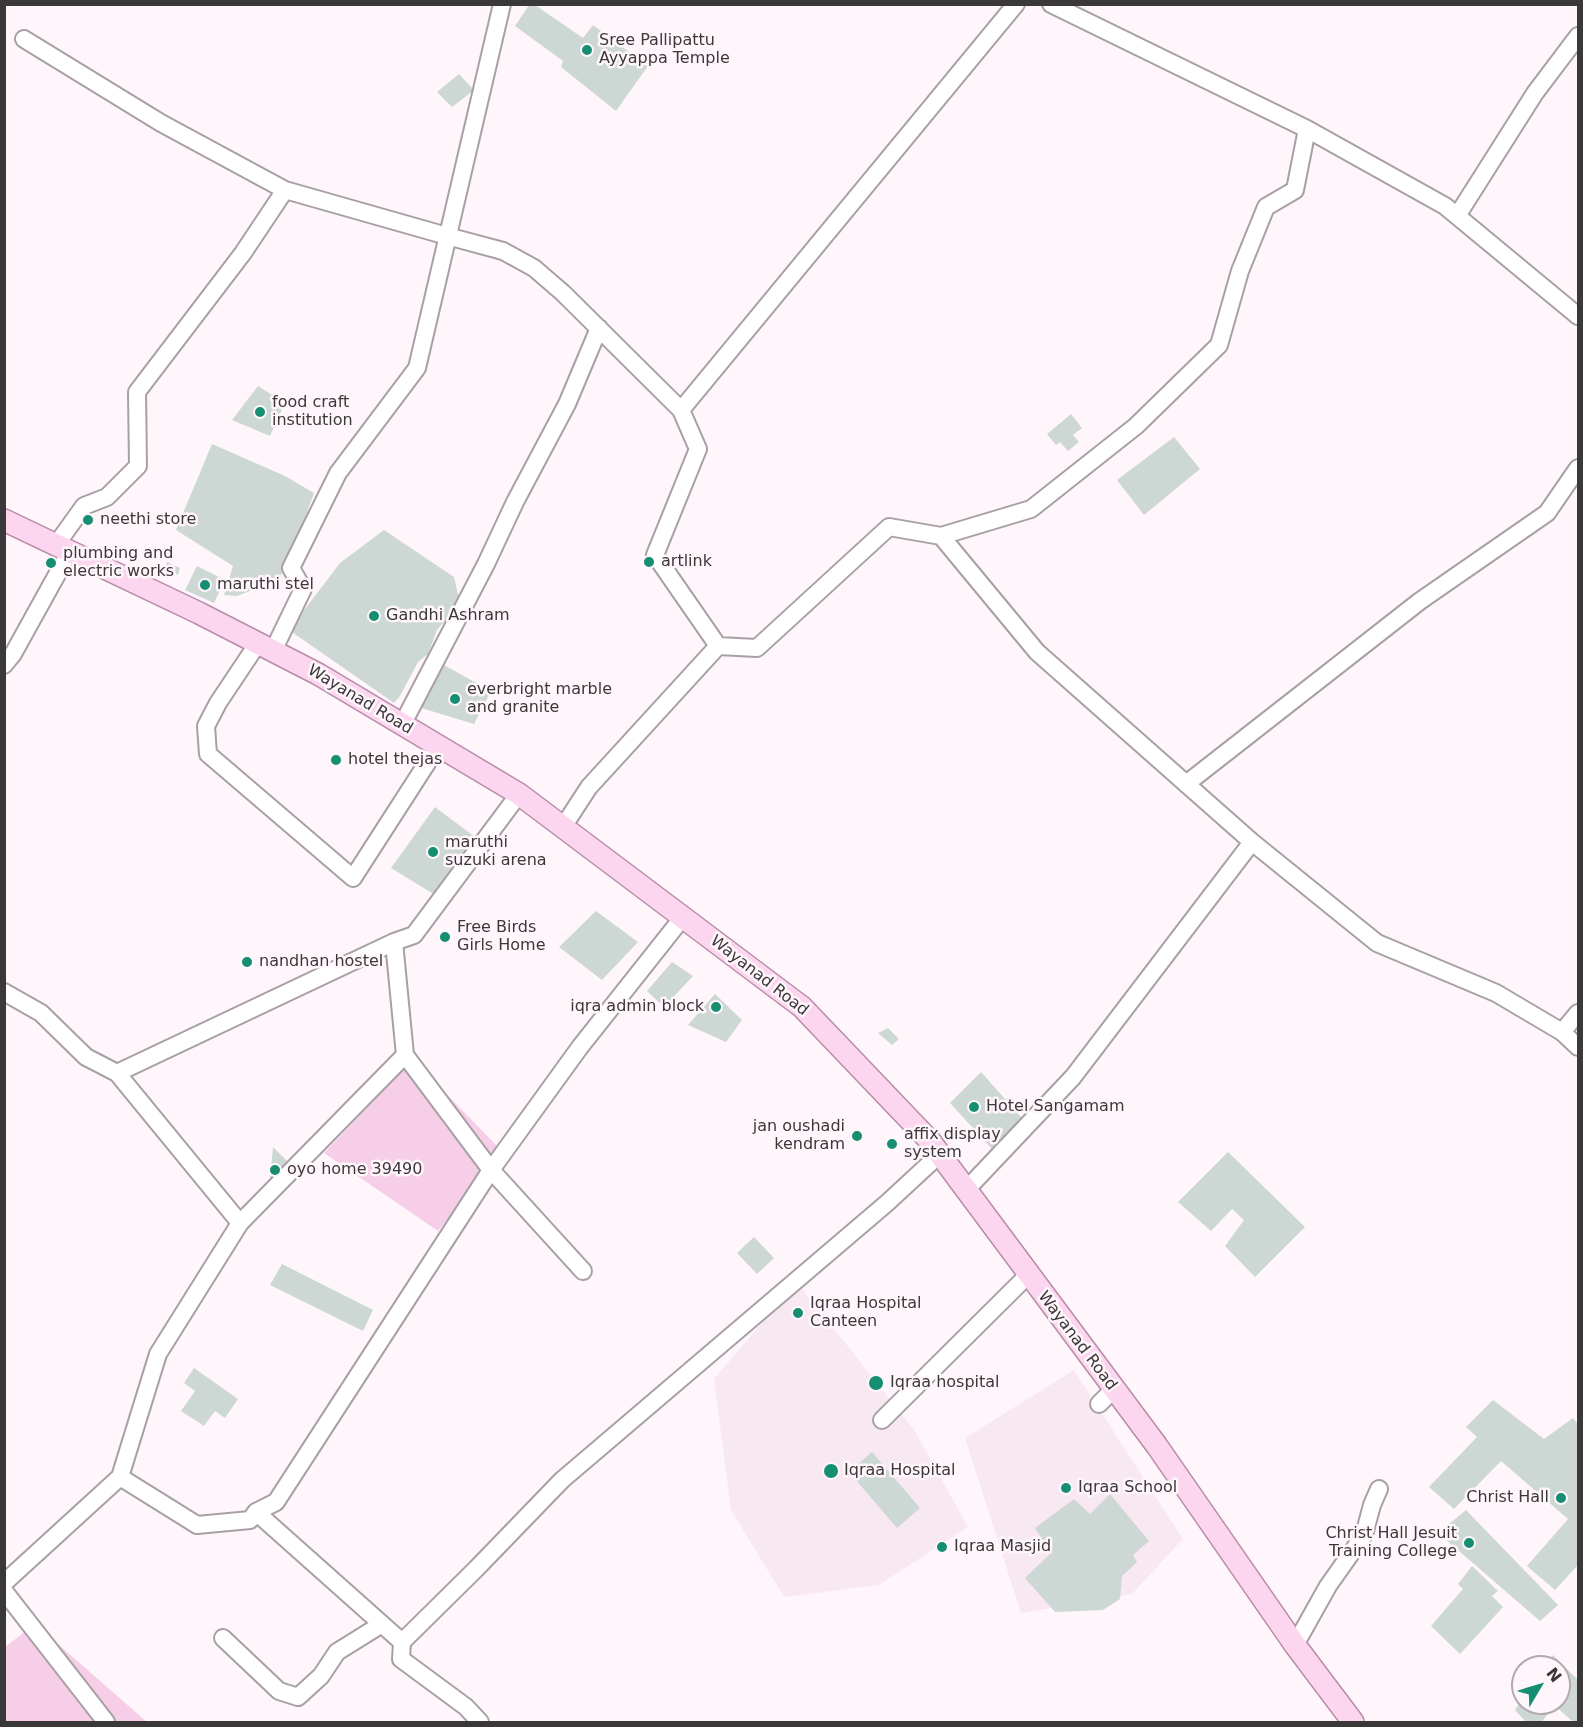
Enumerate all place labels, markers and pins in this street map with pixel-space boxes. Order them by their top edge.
place label: Sree Pallipattu Ayyappa Temple [599,31,730,69]
marker: Sree Pallipattu Ayyappa Temple [580,43,594,57]
place label: food craft institution [272,393,353,431]
marker: food craft institution [253,405,267,419]
place label: neethi store [100,510,196,530]
marker: neethi store [81,513,95,527]
place label: plumbing and electric works [63,544,174,582]
place label: artlink [661,552,712,572]
marker: artlink [642,555,656,569]
marker: plumbing and electric works [44,556,58,570]
place label: maruthi stel [217,575,314,595]
marker: maruthi stel [198,578,212,592]
place label: Gandhi Ashram [386,606,510,626]
marker: Gandhi Ashram [367,609,381,623]
place label: everbright marble and granite [467,680,612,718]
marker: everbright marble and granite [448,692,462,706]
place label: hotel thejas [348,750,442,770]
marker: hotel thejas [329,753,343,767]
place label: maruthi suzuki arena [445,833,547,871]
marker: maruthi suzuki arena [426,845,440,859]
place label: Free Birds Girls Home [457,918,546,956]
marker: Free Birds Girls Home [438,930,452,944]
place label: nandhan hostel [259,952,383,972]
marker: nandhan hostel [240,955,254,969]
place label: iqra admin block [570,997,704,1017]
marker: iqra admin block [709,1000,723,1014]
place label: Hotel Sangamam [986,1097,1125,1117]
marker: Hotel Sangamam [967,1100,981,1114]
place label: jan oushadi kendram [753,1117,845,1155]
place label: affix display system [904,1125,1001,1163]
marker: jan oushadi kendram [850,1129,864,1143]
marker: affix display system [885,1137,899,1151]
place label: oyo home 39490 [287,1160,422,1180]
marker: oyo home 39490 [268,1163,282,1177]
place label: Iqraa Hospital Canteen [810,1294,921,1332]
marker: Iqraa Hospital Canteen [791,1306,805,1320]
place label: Iqraa hospital [890,1373,1000,1393]
marker: Iqraa hospital [867,1374,885,1392]
place label: Iqraa Hospital [844,1461,955,1481]
marker: Iqraa Hospital [822,1462,840,1480]
place label: Iqraa School [1078,1478,1177,1498]
marker: Iqraa School [1059,1481,1073,1495]
place label: Christ Hall [1466,1488,1549,1508]
marker: Christ Hall [1554,1491,1568,1505]
place label: Christ Hall Jesuit Training College [1325,1524,1457,1562]
marker: Christ Hall Jesuit Training College [1462,1536,1476,1550]
place label: Iqraa Masjid [954,1537,1051,1557]
marker: Iqraa Masjid [935,1540,949,1554]

